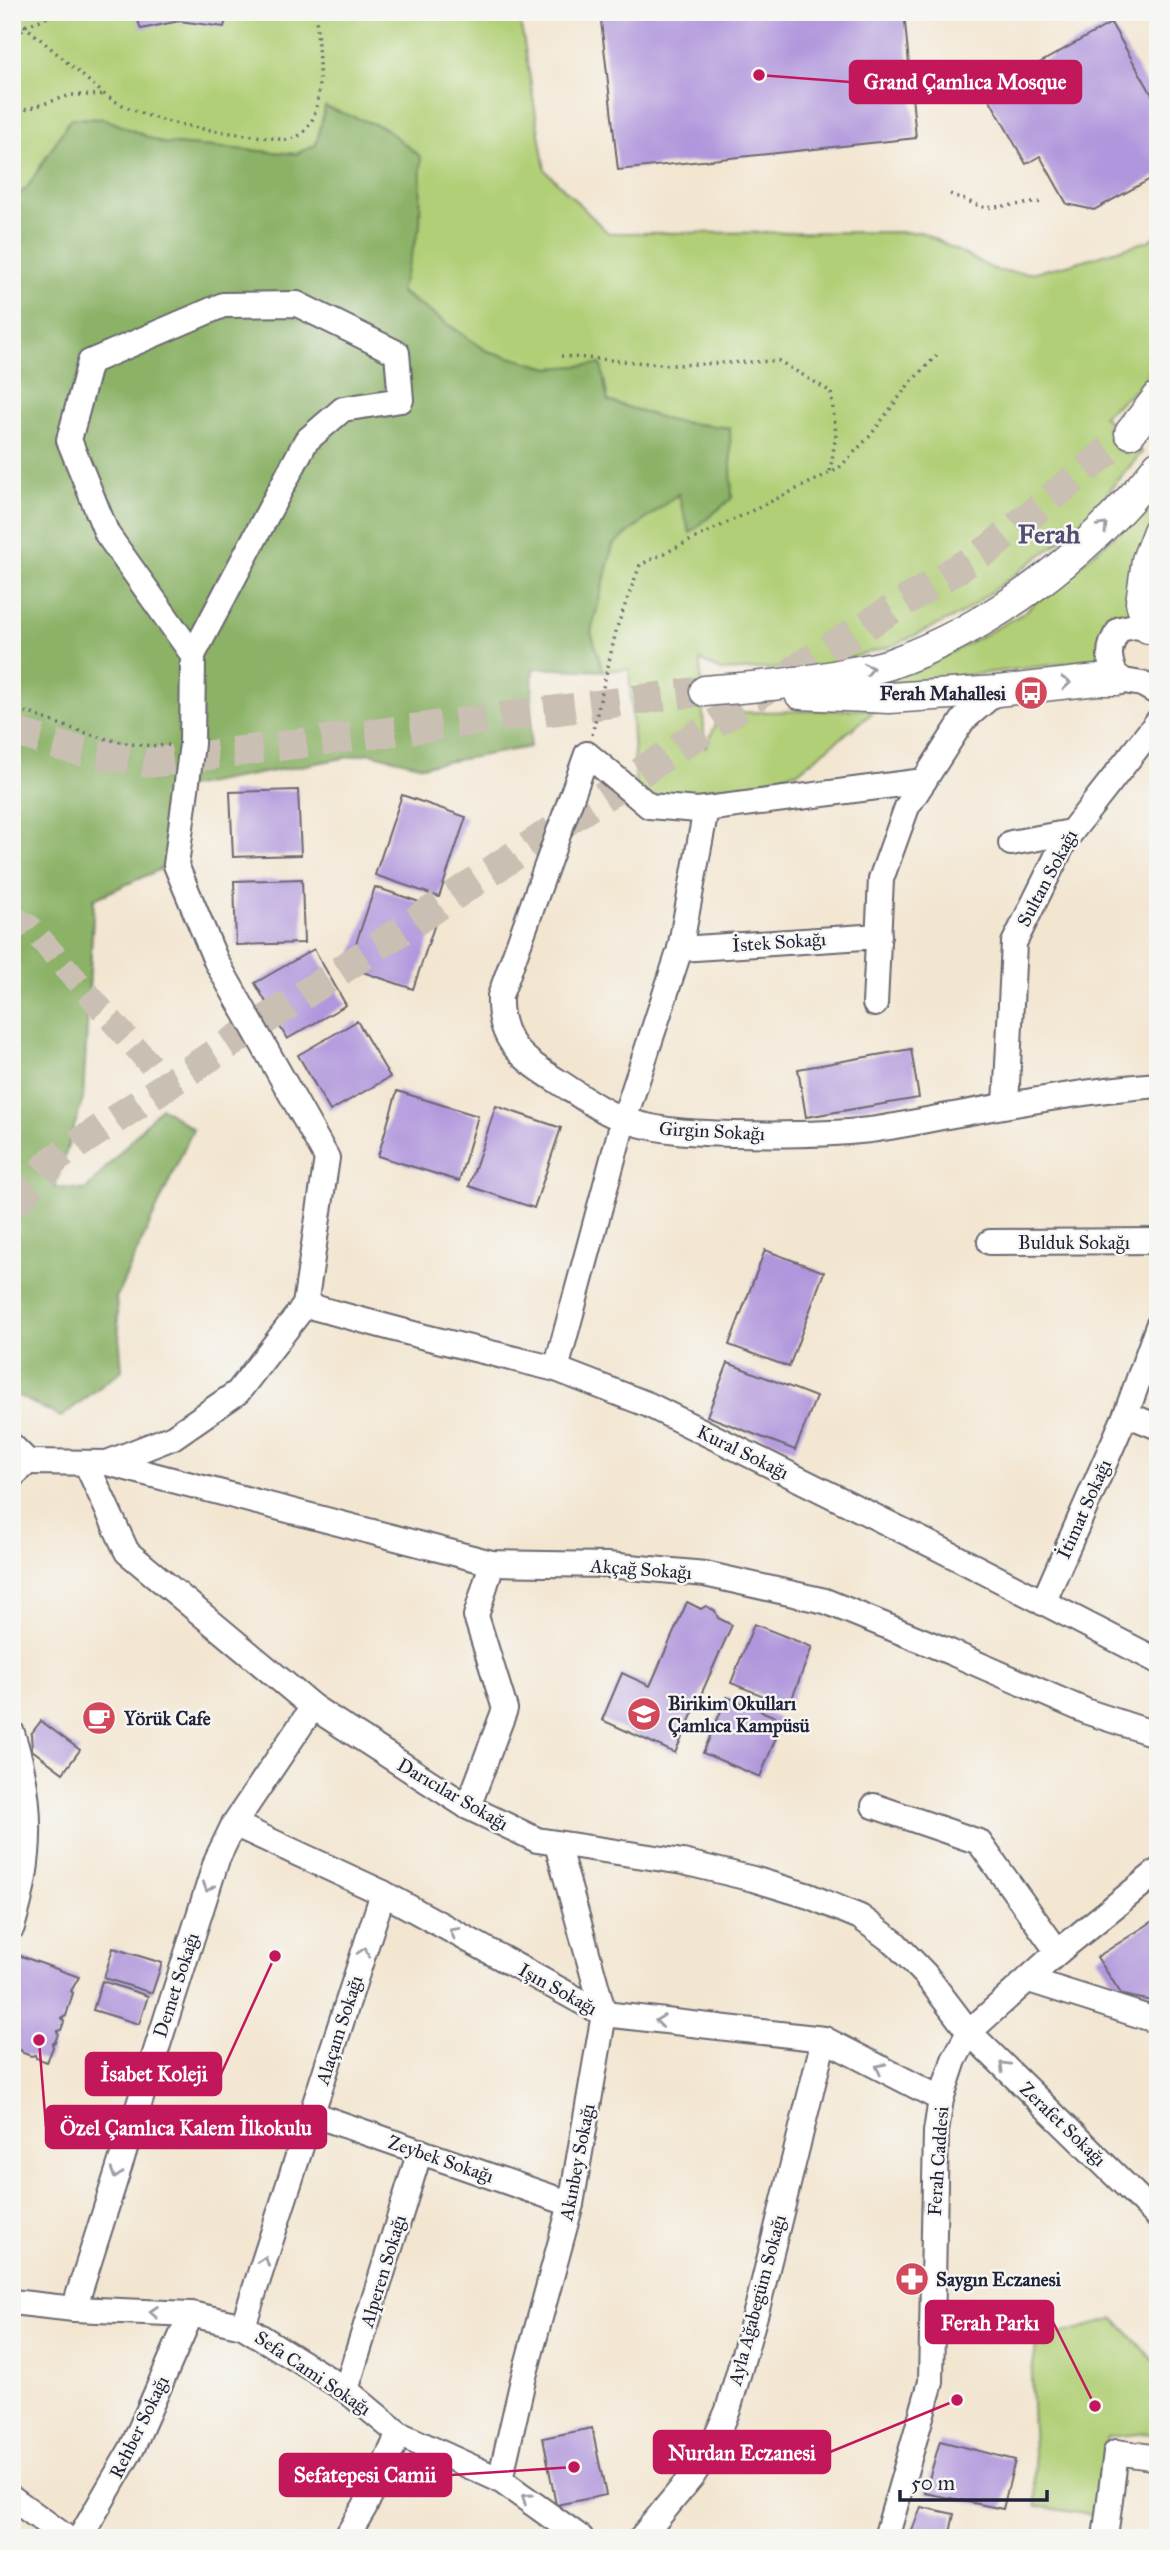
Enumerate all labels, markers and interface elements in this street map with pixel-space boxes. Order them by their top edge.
callout: Grand Çamlıca Mosque [850,61,1081,103]
text: Grand Çamlıca Mosque [864,69,1067,95]
district label: Ferah [1018,518,1081,550]
one-way arrow [1095,522,1108,535]
one-way arrow [863,662,875,677]
bus stop icon: Ferah Mahallesi [1012,674,1050,712]
one-way arrow [1061,676,1072,691]
place label: Ferah Mahallesi [880,682,1007,705]
street label: Sultan Sokağı [1012,825,1083,931]
street label: İstek Sokağı [731,927,827,958]
street label: Girgin Sokağı [658,1117,766,1146]
street label: Bulduk Sokağı [1018,1231,1130,1255]
street label: Kural Sokağı [693,1420,793,1485]
street label: İtimat Sokağı [1052,1456,1117,1563]
street label: Akçağ Sokağı [588,1554,693,1585]
place label: Birikim Okulları Çamlıca Kampüsü [668,1692,810,1738]
school or university icon: Birikim Okulları Çamlıca Kampüsü [625,1695,663,1733]
cafe icon: Yörük Cafe [80,1699,118,1737]
place label: Yörük Cafe [123,1707,211,1730]
street label: Darıcılar Sokağı [393,1753,513,1836]
one-way arrow [202,1881,216,1893]
one-way arrow [449,1927,462,1940]
street label: Demet Sokağı [148,1930,205,2041]
one-way arrow [356,1946,370,1958]
street label: Işın Sokağı [514,1958,601,2021]
street label: Alaçam Sokağı [310,1972,368,2089]
one-way arrow [655,2013,666,2028]
callout: İsabet Koleji [86,2053,221,2095]
text: İsabet Koleji [101,2060,208,2087]
one-way arrow [875,2062,887,2076]
one-way arrow [999,2062,1012,2075]
street label: Zerafet Sokağı [1014,2077,1111,2172]
street label: Akınbey Sokağı [554,2102,601,2224]
street label: Ferah Caddesi [923,2105,953,2217]
callout: Özel Çamlıca Kalem İlkokulu [46,2106,326,2148]
text: Özel Çamlıca Kalem İlkokulu [60,2114,313,2141]
street label: Zeybek Sokağı [385,2130,497,2189]
one-way arrow [110,2167,124,2180]
street label: Alperen Sokağı [355,2212,412,2331]
street label: Ayla Ağabegüm Sokağı [723,2212,792,2389]
one-way arrow [256,2256,271,2268]
pharmacy icon: Saygın Eczanesi [893,2260,931,2298]
place label: Saygın Eczanesi [936,2268,1062,2292]
callout: Ferah Parkı [926,2301,1053,2343]
one-way arrow [148,2305,159,2320]
text: Ferah Parkı [941,2310,1040,2336]
street label: Sefa Cami Sokağı [250,2326,375,2421]
street label: Rehber Sokağı [104,2372,175,2483]
callout: Nurdan Eczanesi [654,2431,830,2473]
text: Nurdan Eczanesi [668,2440,816,2466]
callout: Sefatepesi Camii [280,2454,451,2496]
scale bar [900,2459,1048,2503]
text: Sefatepesi Camii [294,2462,436,2488]
text: 50 m [911,2470,956,2496]
one-way arrow [521,2494,534,2506]

